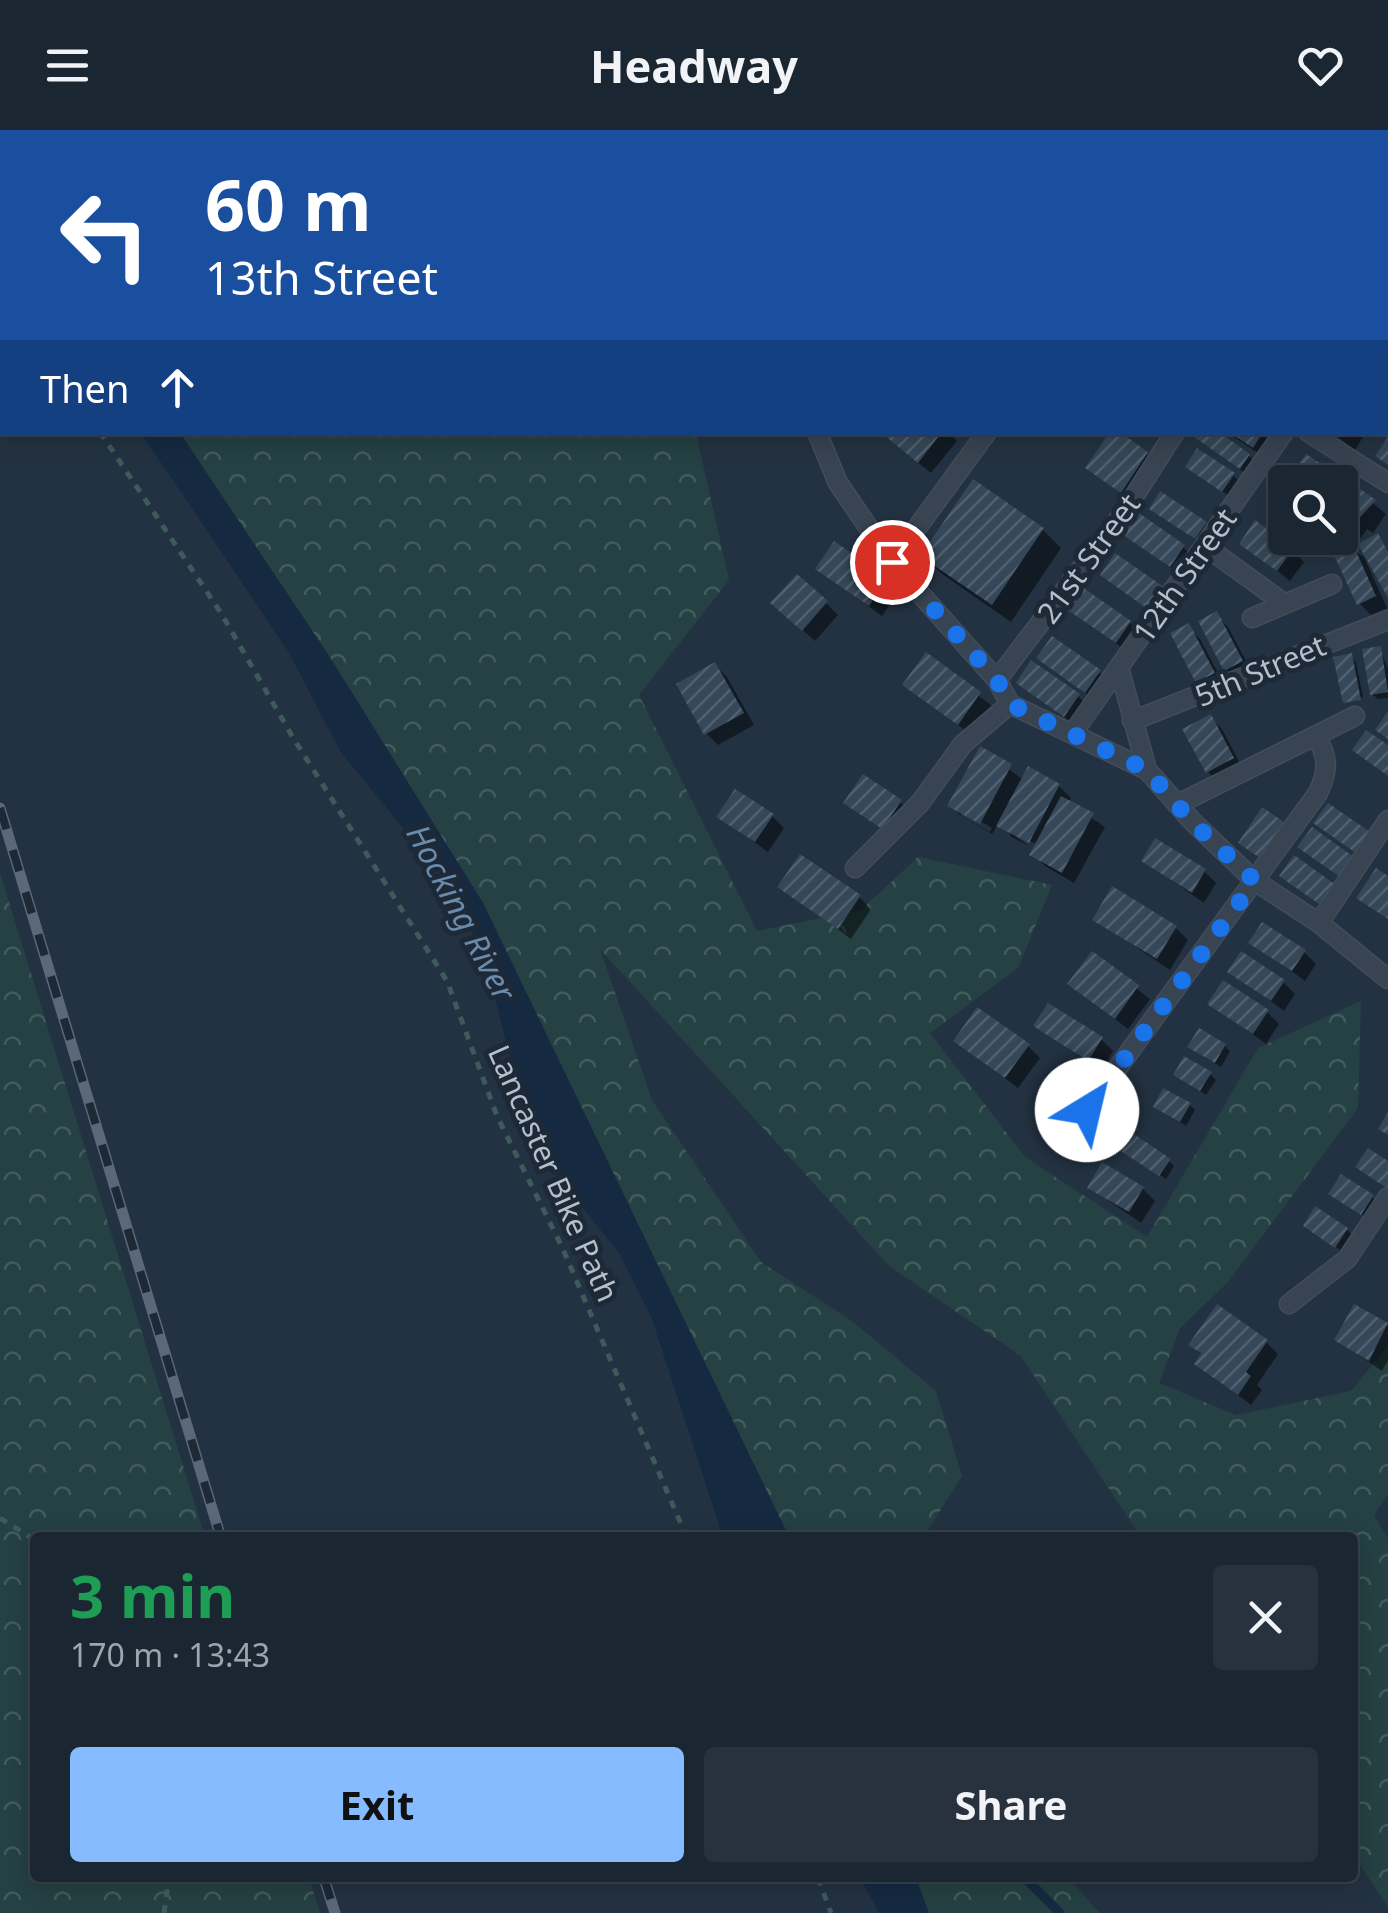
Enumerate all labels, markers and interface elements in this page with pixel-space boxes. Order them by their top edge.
text: Headway [590,35,798,96]
icon: menu [40,38,95,93]
icon: heart [1293,38,1348,93]
text: 60 m [205,156,372,252]
icon: left [40,170,170,300]
text: 13th Street [205,247,438,308]
icon: ahead [150,360,205,415]
text: Then [40,362,130,414]
map controls [1268,465,1358,555]
button: search [1268,465,1358,555]
street label: 21st Street [1027,485,1149,631]
street label: 12th Street [1123,500,1245,650]
pin [850,520,935,605]
icon: arrive [865,535,920,590]
street label: 5th Street [1188,624,1332,716]
water label: Hocking River [397,816,527,1009]
street label: Lancaster Bike Path [479,1038,629,1308]
position arrow [1035,1058,1139,1162]
text: 3 min [70,1554,235,1636]
button: close [1213,1565,1318,1670]
text: 170 m · 13:43 [70,1633,270,1676]
button: Exit [70,1747,684,1862]
button: Share [704,1747,1318,1862]

